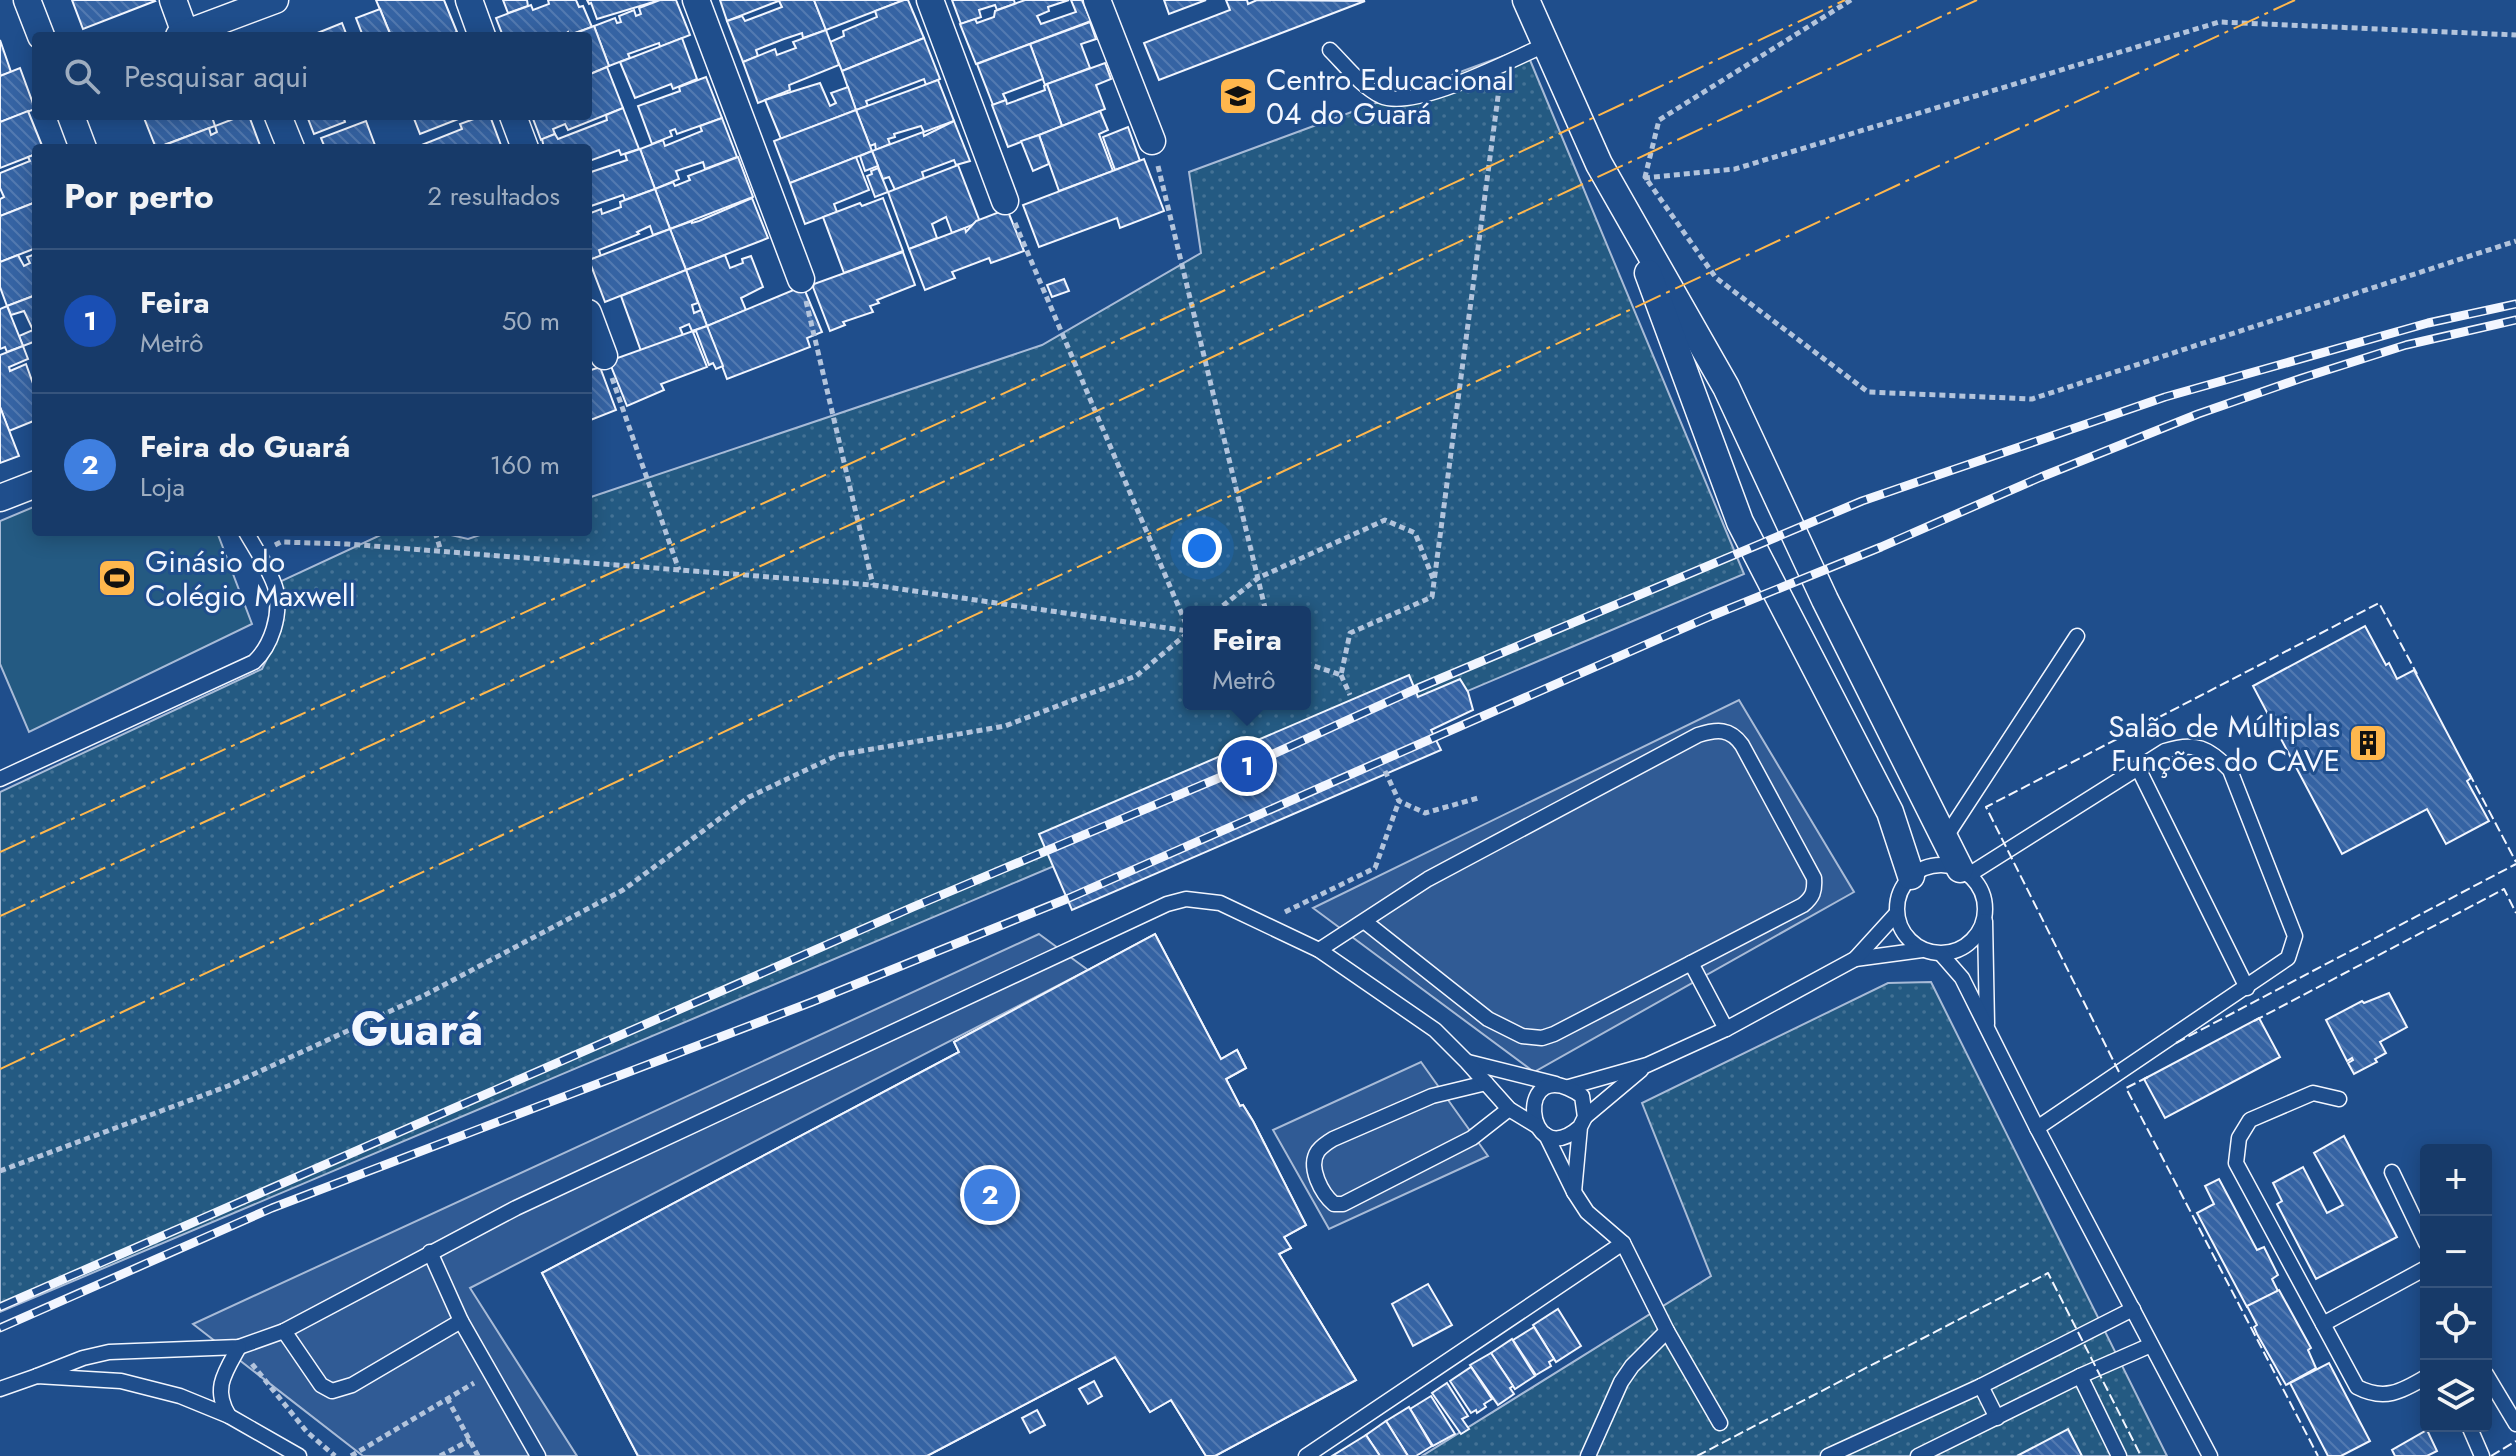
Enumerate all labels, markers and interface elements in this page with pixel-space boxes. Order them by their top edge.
search box [32,32,592,120]
icon: search [60,54,104,98]
text: Pesquisar aqui [124,55,309,98]
place label: Centro Educacional 04 do Guará [1266,58,1514,135]
school or university icon: Centro Educacional 04 do Guará [1217,75,1259,117]
text: Por perto [64,172,214,221]
text: 2 resultados [427,177,560,215]
text: Feira [140,281,210,324]
text: 1 [83,302,97,340]
text: 50 m [502,302,560,340]
text: Metrô [140,324,203,362]
text: Feira do Guará [140,425,350,468]
text: 2 [81,446,99,484]
text: 160 m [490,446,560,484]
text: Loja [140,468,185,506]
your location [1182,528,1222,568]
place label: Ginásio do Colégio Maxwell [145,540,356,617]
sports icon: Ginásio do Colégio Maxwell [96,557,138,599]
popup [1183,606,1311,710]
text: Feira [1212,618,1282,661]
text: Metrô [1212,661,1276,699]
place label: Salão de Múltiplas Funções do CAVE [2108,705,2340,782]
building icon: Salão de Múltiplas Funções do CAVE [2347,722,2389,764]
pin: 1 [1221,736,1273,796]
district label: Guará [351,996,483,1062]
map controls [2420,1144,2492,1432]
button: + [2420,1144,2492,1216]
pin: 2 [964,1165,1016,1225]
button: − [2420,1216,2492,1288]
button: locate [2420,1288,2492,1360]
button: layers [2420,1360,2492,1432]

